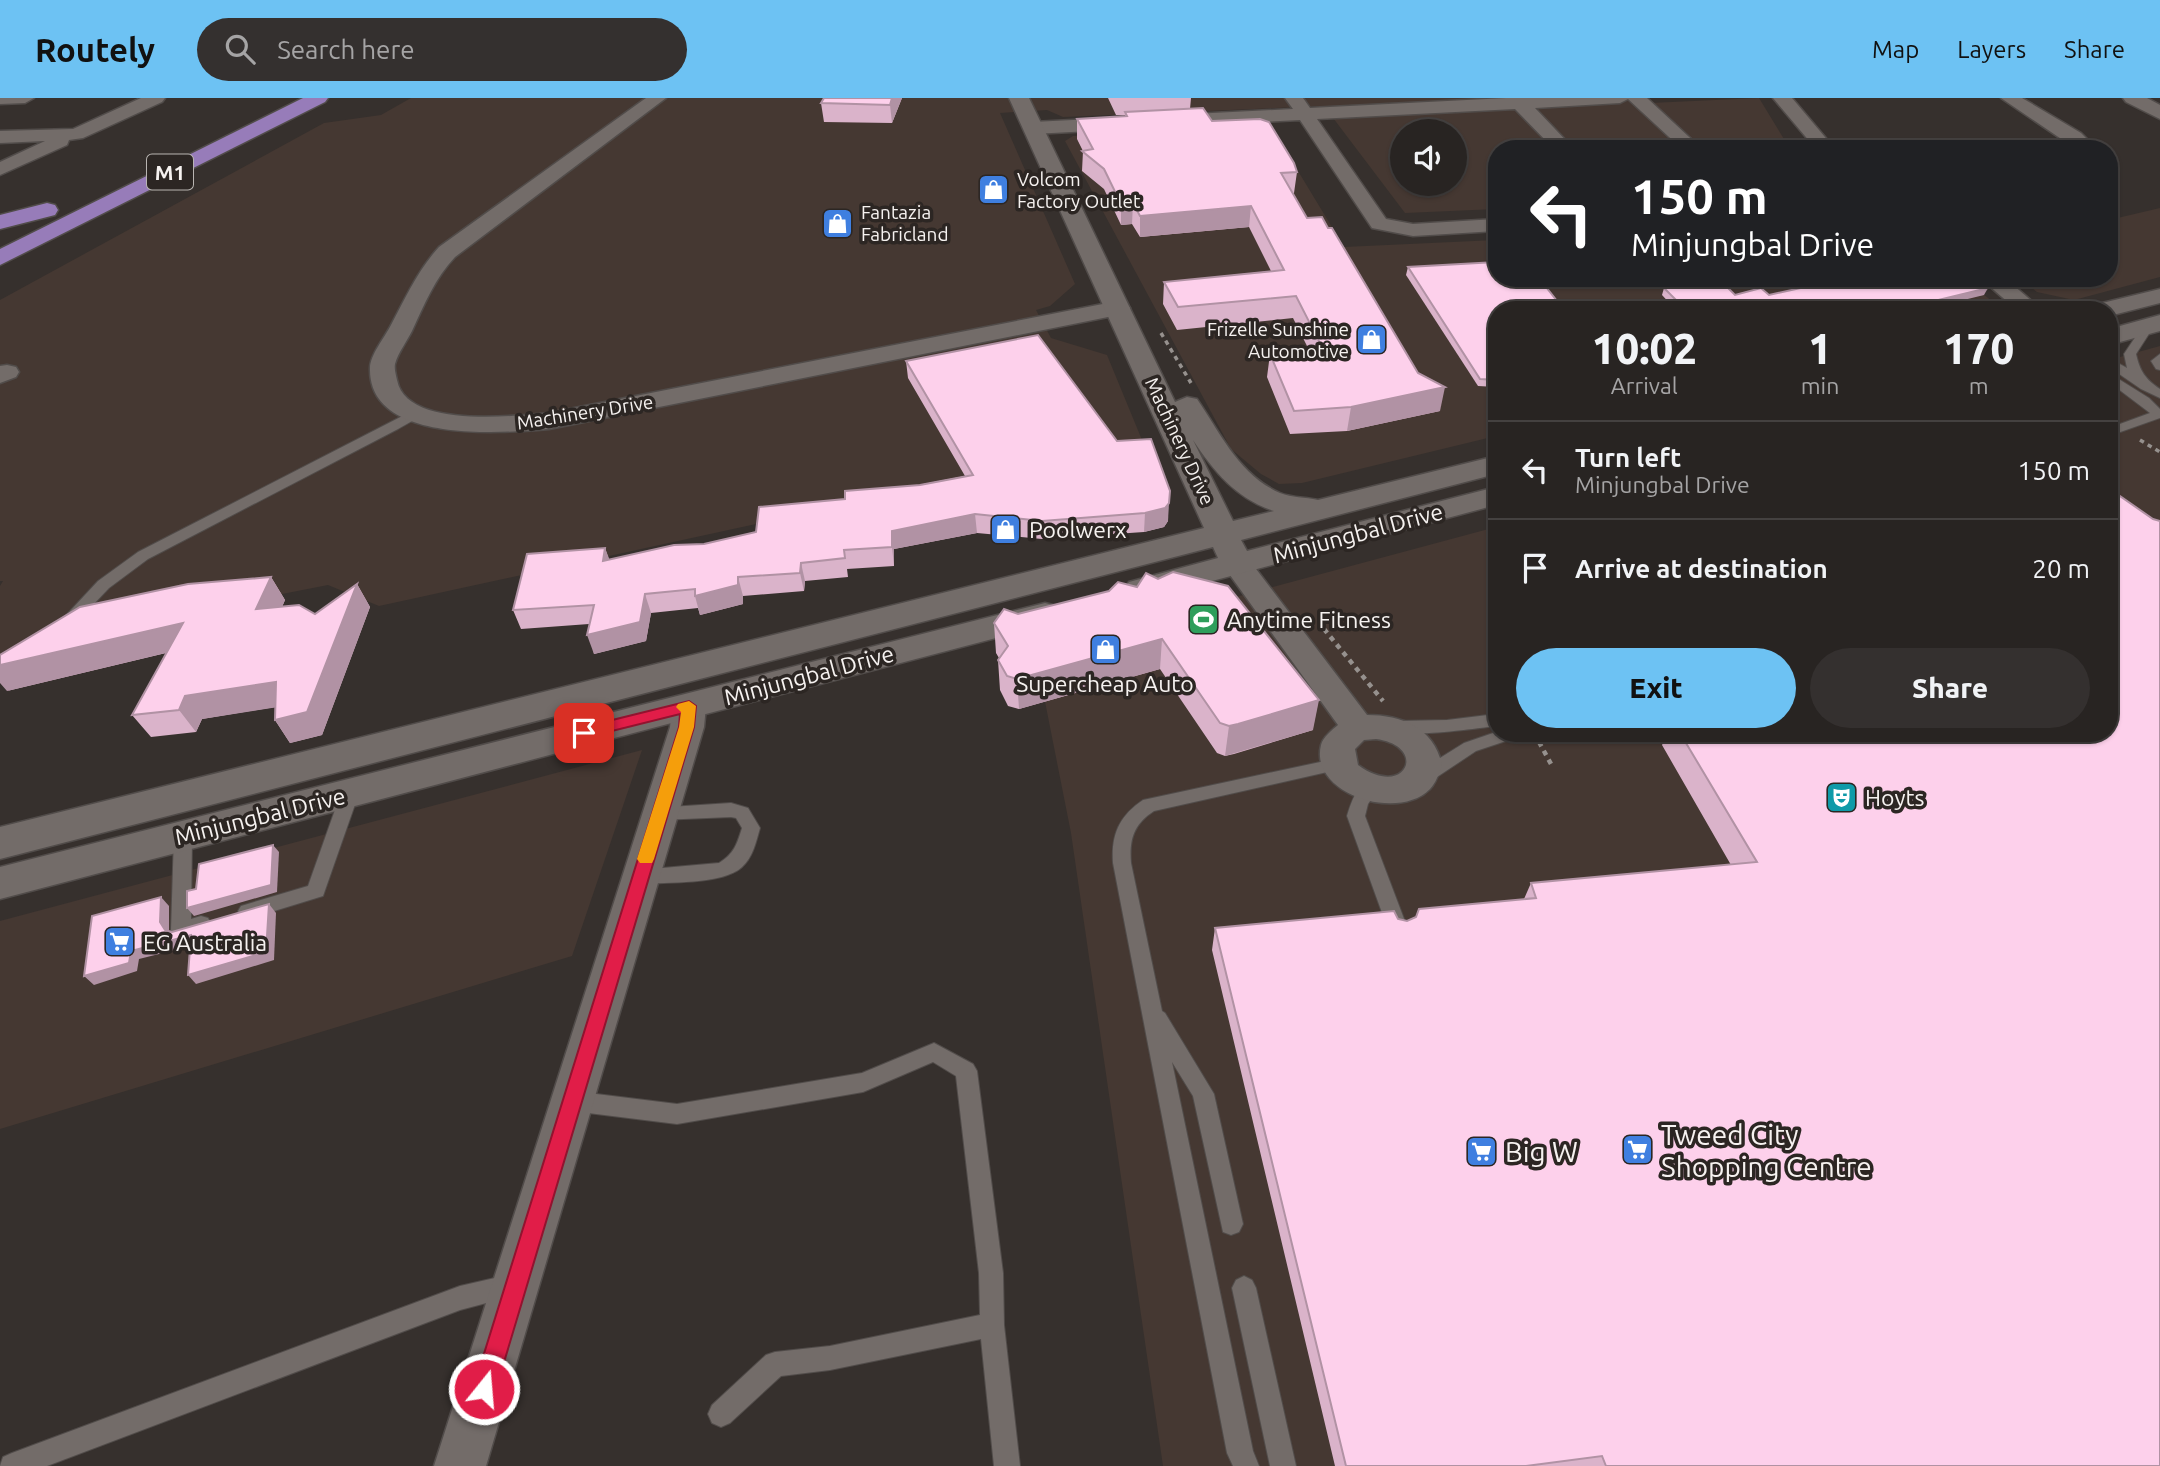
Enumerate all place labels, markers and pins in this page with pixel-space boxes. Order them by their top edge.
place label: Volcom Factory Outlet [1017,168,1141,212]
shop icon: Volcom Factory Outlet [977,173,1011,207]
place label: Fantazia Fabricland [861,201,949,245]
shop icon: Fantazia Fabricland [821,206,855,240]
place label: Frizelle Sunshine Automotive [1207,318,1349,362]
shop icon: Frizelle Sunshine Automotive [1355,323,1389,357]
shop icon: Poolwerx [989,512,1023,546]
place label: Poolwerx [1029,517,1127,542]
sports icon: Anytime Fitness [1187,602,1221,636]
place label: Anytime Fitness [1227,607,1391,632]
shop icon: Supercheap Auto [1088,632,1122,666]
place label: Supercheap Auto [1016,671,1194,696]
pin [554,703,614,763]
theatre icon: Hoyts [1825,780,1859,814]
place label: Hoyts [1865,785,1925,810]
supermarket icon: EG Australia [103,925,137,959]
place label: EG Australia [143,930,267,955]
place label: Tweed City Shopping Centre [1661,1119,1872,1182]
supermarket icon: Tweed City Shopping Centre [1621,1133,1655,1167]
supermarket icon: Big W [1465,1134,1499,1168]
place label: Big W [1505,1136,1578,1167]

